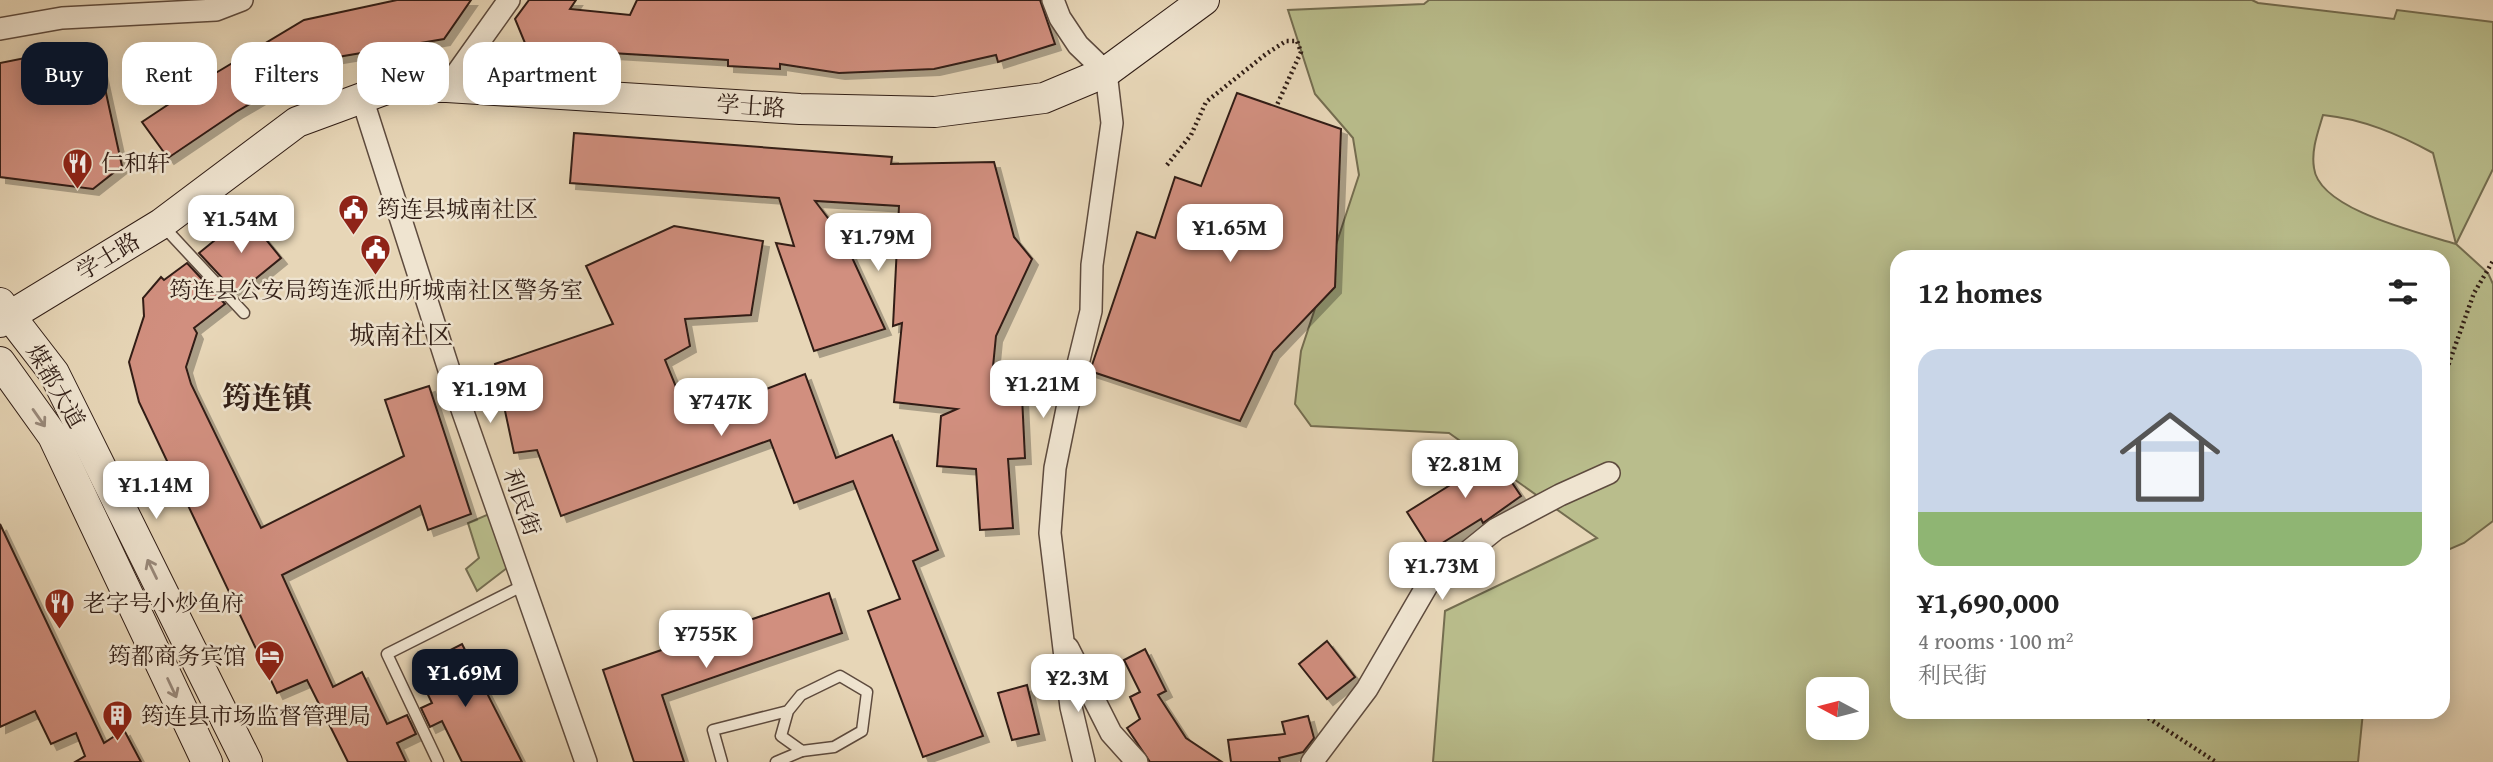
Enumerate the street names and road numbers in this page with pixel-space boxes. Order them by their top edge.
street label: 学士路 [715,87,787,124]
street label: 学士路 [70,224,146,287]
street label: 煤都大道 [19,338,94,434]
street label: 利民街 [496,464,549,540]

